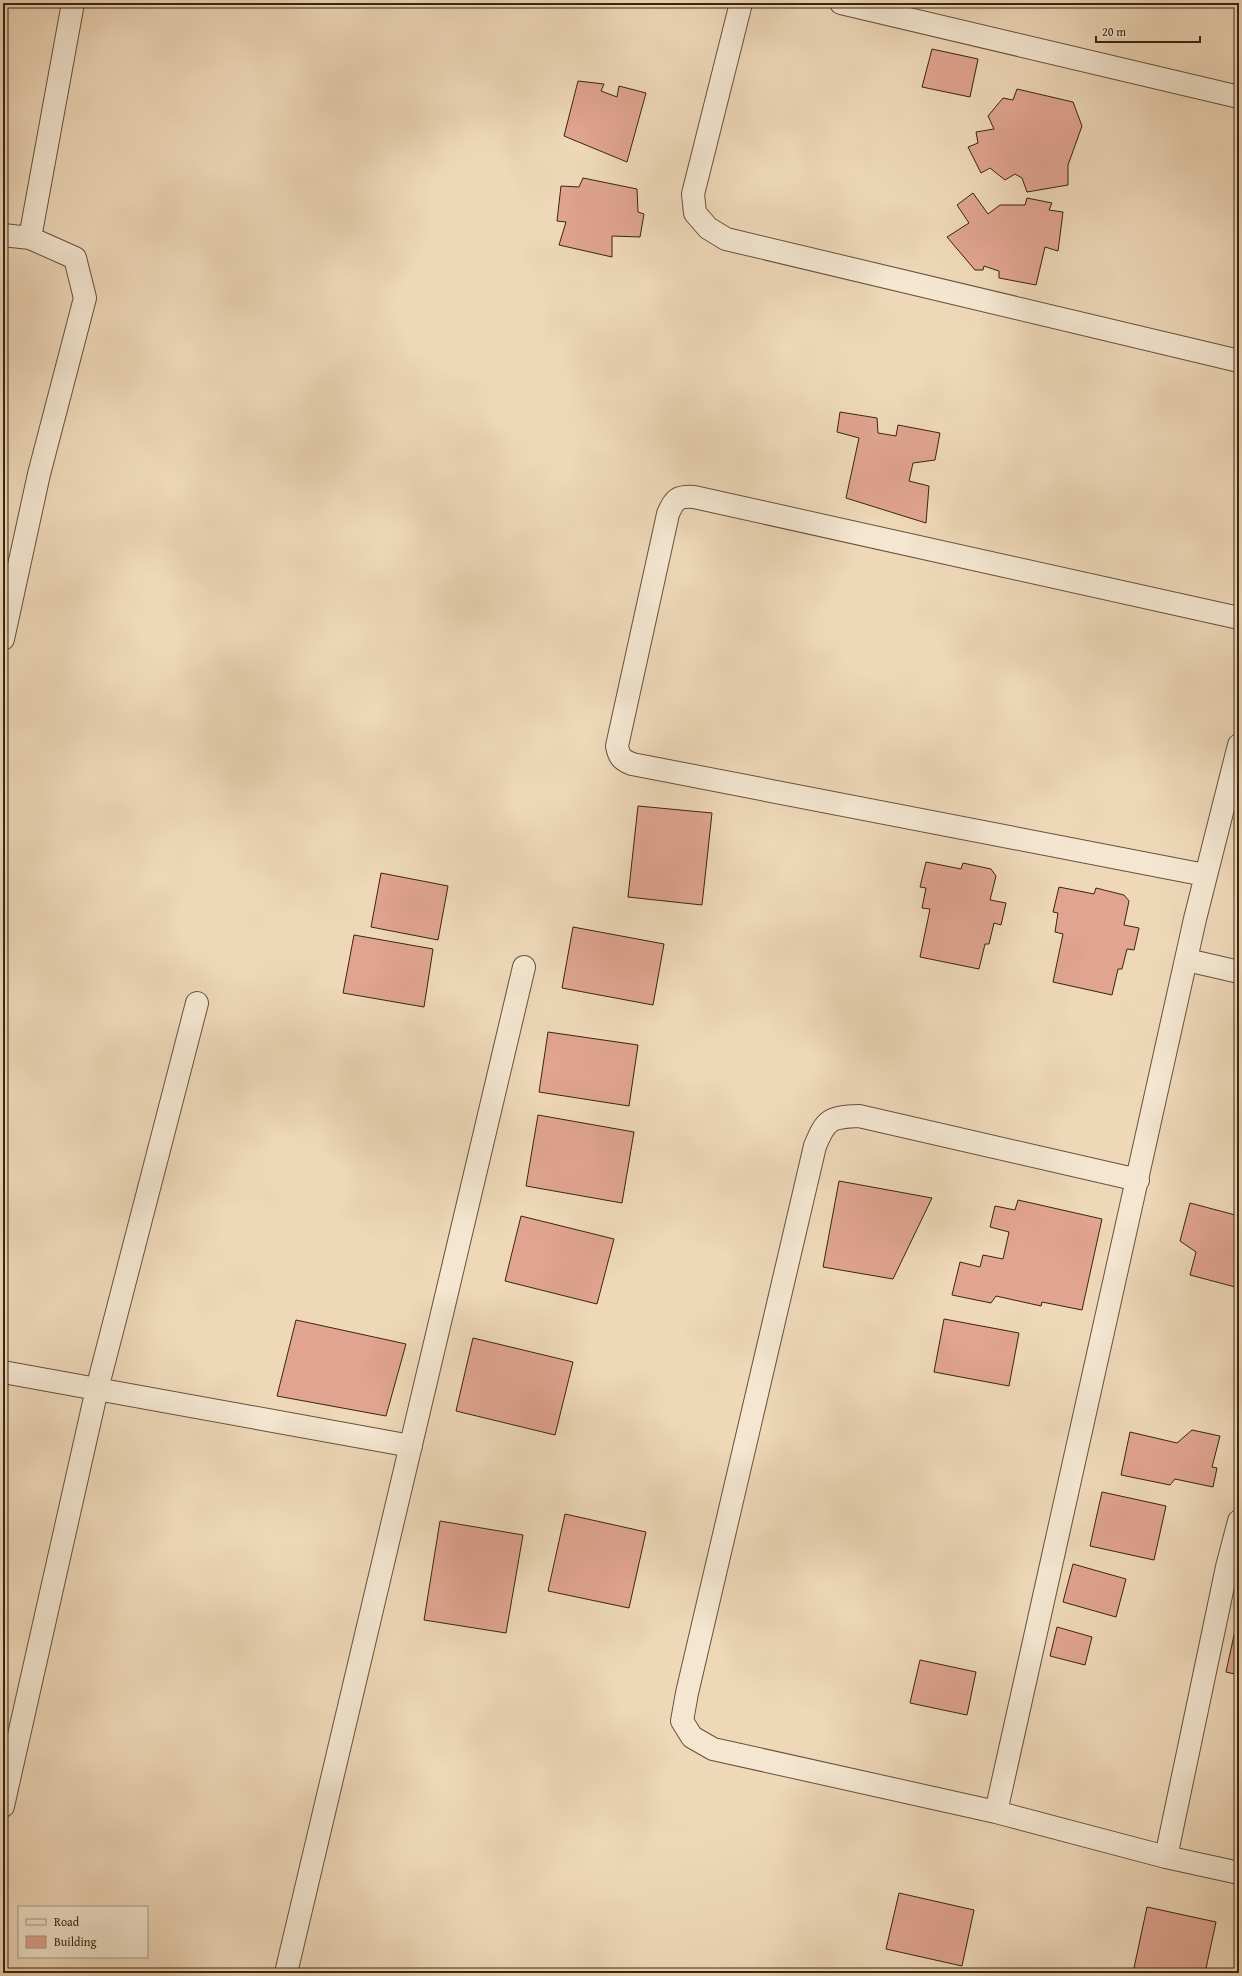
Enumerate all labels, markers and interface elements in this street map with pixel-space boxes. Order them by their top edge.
scale bar [1096,18,1200,44]
text: 20 m [1102,23,1126,40]
legend [18,1906,148,1958]
text: Road [54,1913,80,1930]
text: Building [54,1933,97,1950]

